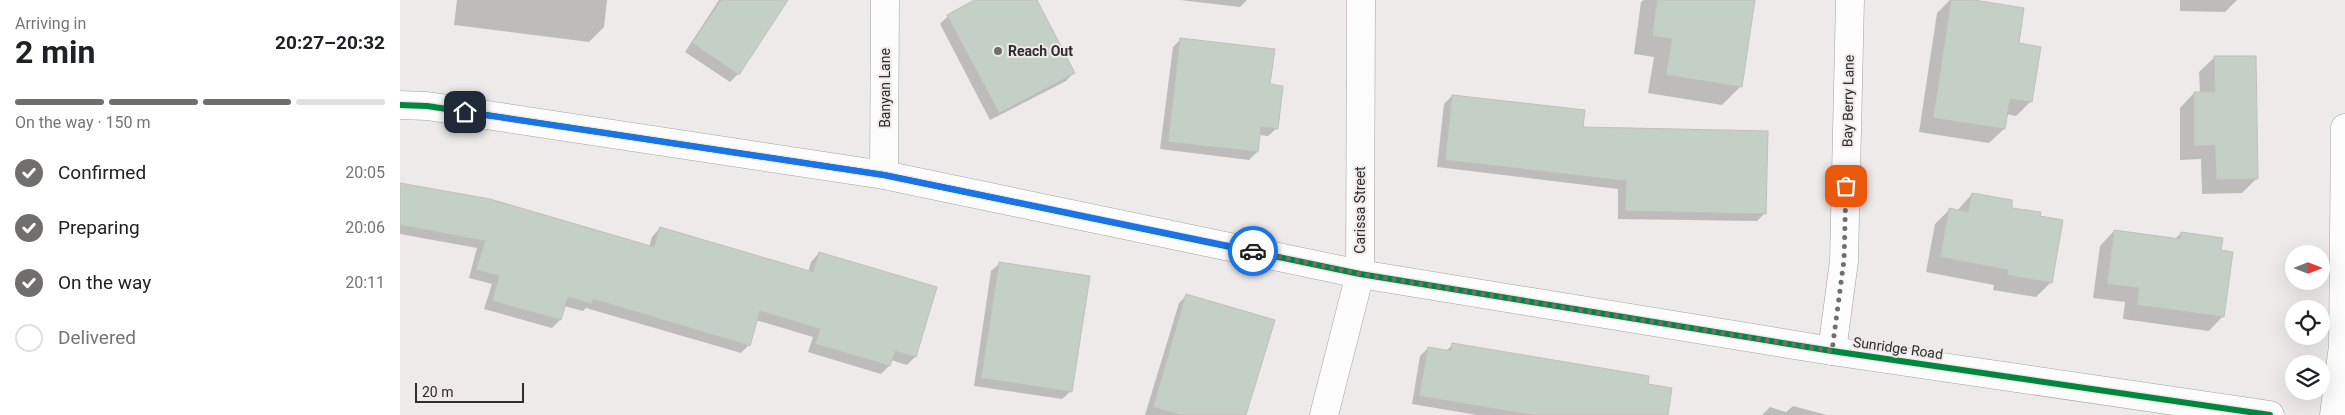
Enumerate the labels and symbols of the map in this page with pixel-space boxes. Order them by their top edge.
place label: Reach Out [1008,43,1073,59]
marker: Reach Out [992,45,1004,57]
street label: Banyan Lane [877,48,893,128]
street label: Bay Berry Lane [1839,55,1857,147]
pin [444,91,486,133]
pin [1825,165,1867,207]
street label: Carissa Street [1352,166,1368,254]
courier [1228,226,1278,276]
north arrow [2285,245,2330,290]
street label: Sunridge Road [1852,334,1944,362]
scale bar [415,380,524,403]

